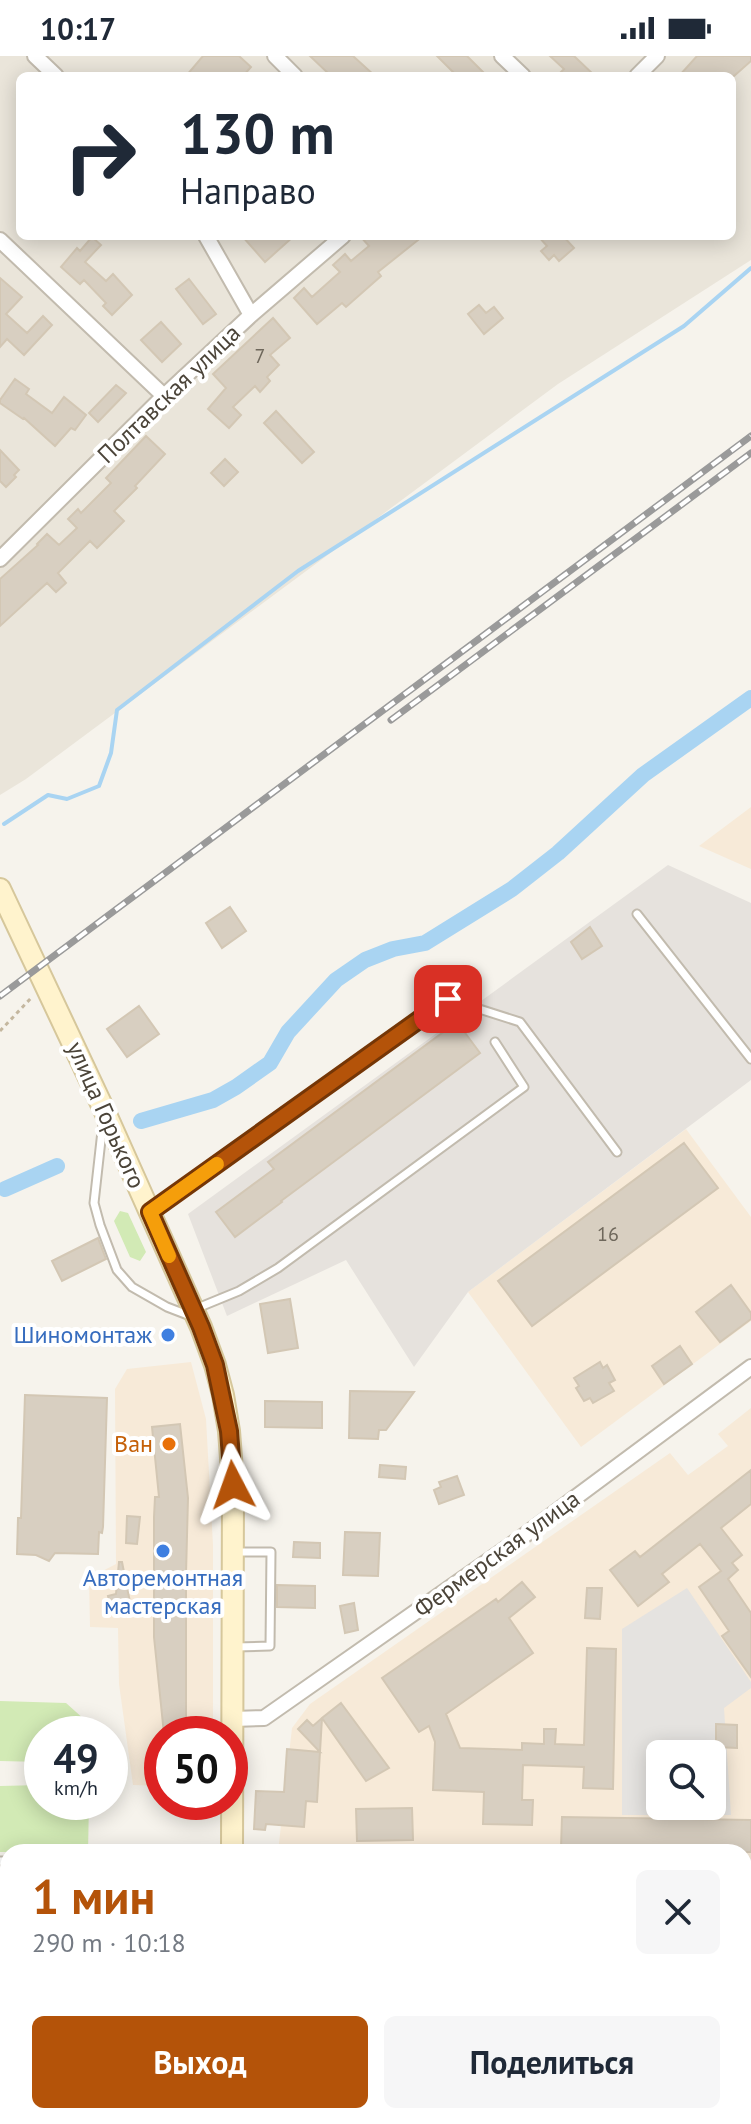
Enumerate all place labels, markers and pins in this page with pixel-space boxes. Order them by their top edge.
pin [414,965,482,1033]
place label: Шиномонтаж [13,1319,152,1350]
marker: Шиномонтаж [159,1326,177,1344]
place label: Ван [114,1428,153,1459]
marker: Ван [160,1435,178,1453]
marker: Авторемонтная мастерская [154,1542,172,1560]
place label: Авторемонтная мастерская [83,1562,243,1621]

